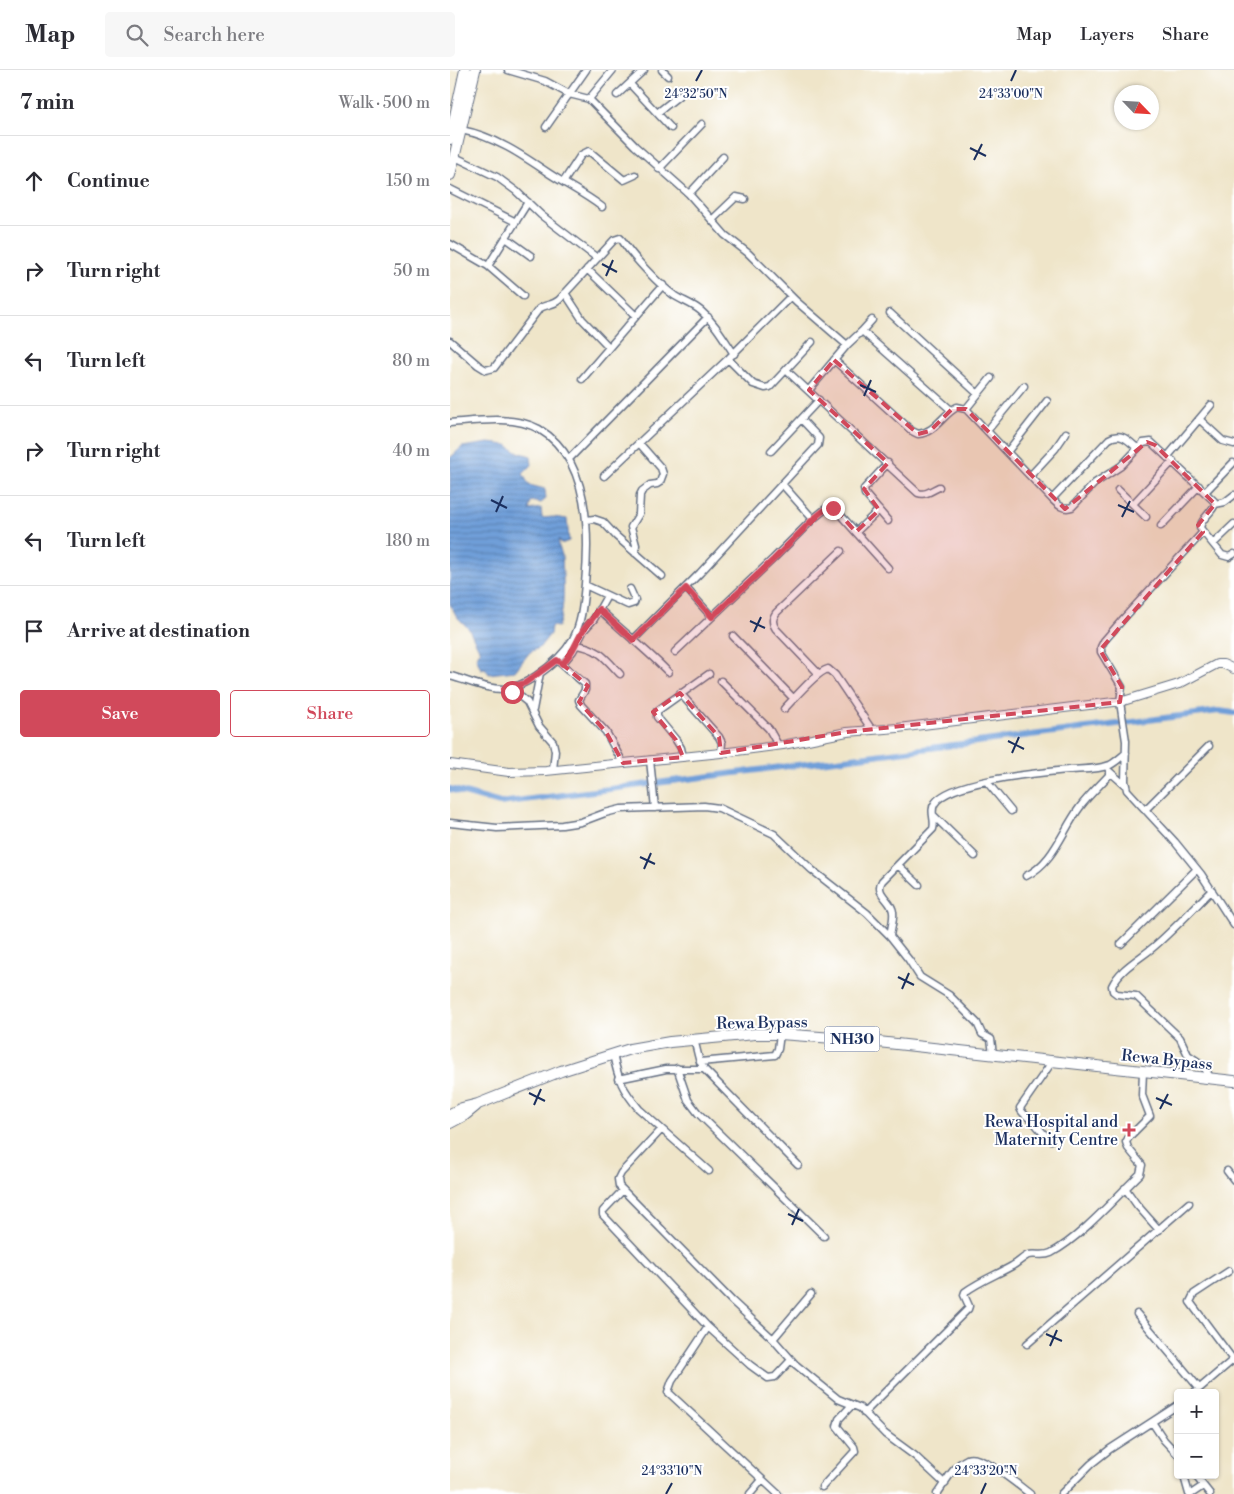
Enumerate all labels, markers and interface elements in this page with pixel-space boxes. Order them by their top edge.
search box [105,12,455,57]
text: Map [25,20,75,50]
icon: search [123,21,151,49]
text: Search here [163,23,265,47]
text: Map [1017,23,1052,46]
text: Layers [1080,23,1134,46]
text: Share [1162,23,1209,46]
north arrow [1114,85,1159,130]
text: 24°32'50"N [665,87,727,102]
text: 24°33'00"N [979,87,1043,102]
text: 7 min [20,90,74,116]
text: Walk · 500 m [339,93,430,113]
icon: ahead [20,167,48,195]
text: Continue [67,169,150,193]
text: 150 m [386,171,430,191]
icon: right [20,257,48,285]
text: Turn right [67,259,160,283]
text: 50 m [393,261,430,281]
icon: left [20,347,48,375]
text: Turn left [67,349,146,373]
text: 80 m [392,351,430,371]
icon: right [20,437,48,465]
text: Turn right [67,439,160,463]
text: 40 m [393,441,430,461]
route end [822,497,845,520]
icon: left [20,527,48,555]
text: Turn left [67,529,146,553]
text: 180 m [386,531,430,551]
icon: arrive [20,617,48,645]
text: Arrive at destination [67,619,250,643]
route start [501,681,524,704]
button: Save [20,690,220,737]
button: Share [230,690,430,737]
street label: Rewa Bypass [716,1012,808,1034]
road number: NH30 [824,1026,880,1052]
street label: Rewa Bypass [1120,1045,1213,1075]
place label: Rewa Hospital and Maternity Centre [985,1112,1118,1150]
marker: Rewa Hospital and Maternity Centre [1122,1123,1136,1137]
map controls [1174,1389,1219,1479]
button: + [1174,1389,1219,1434]
button: − [1174,1434,1219,1479]
text: 24°33'10"N [642,1464,702,1479]
text: 24°33'20"N [955,1464,1017,1479]

